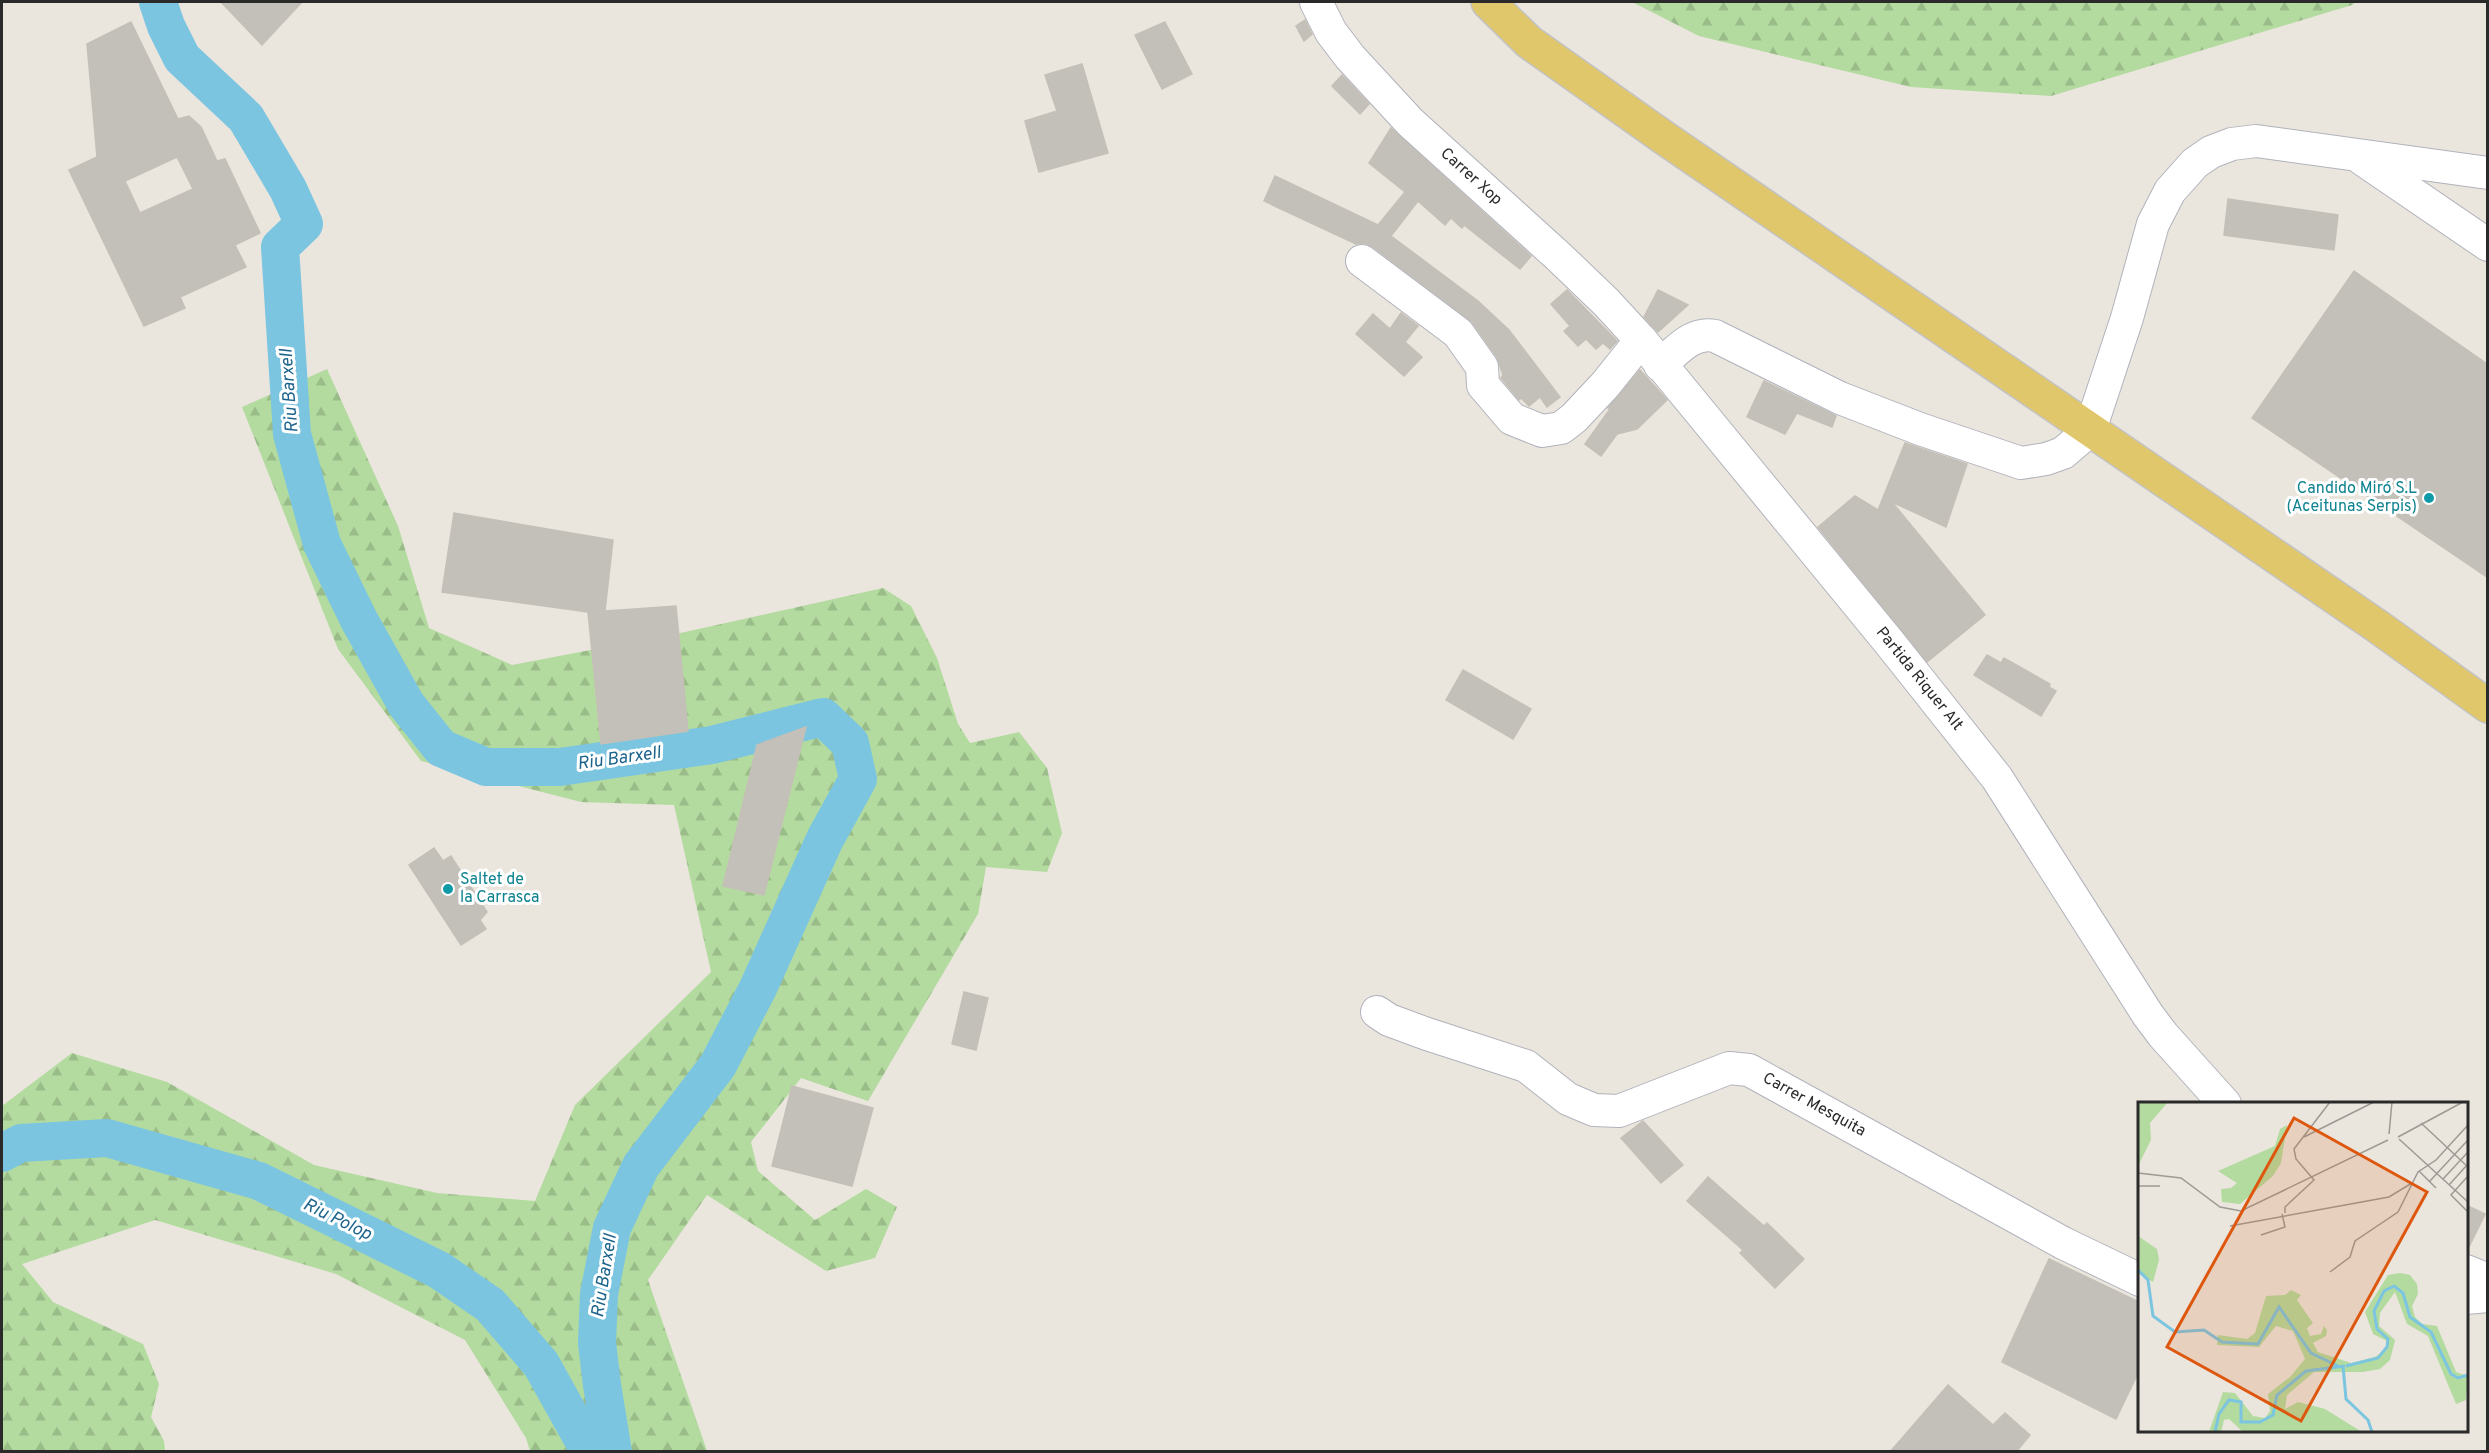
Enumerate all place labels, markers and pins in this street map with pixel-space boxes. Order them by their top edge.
place label: Candido Miró S.L (Aceitunas Serpis) [2286,479,2417,517]
marker: Candido Miró S.L (Aceitunas Serpis) [2422,491,2436,505]
place label: Saltet de la Carrasca [460,870,539,908]
marker: Saltet de la Carrasca [441,882,455,896]

